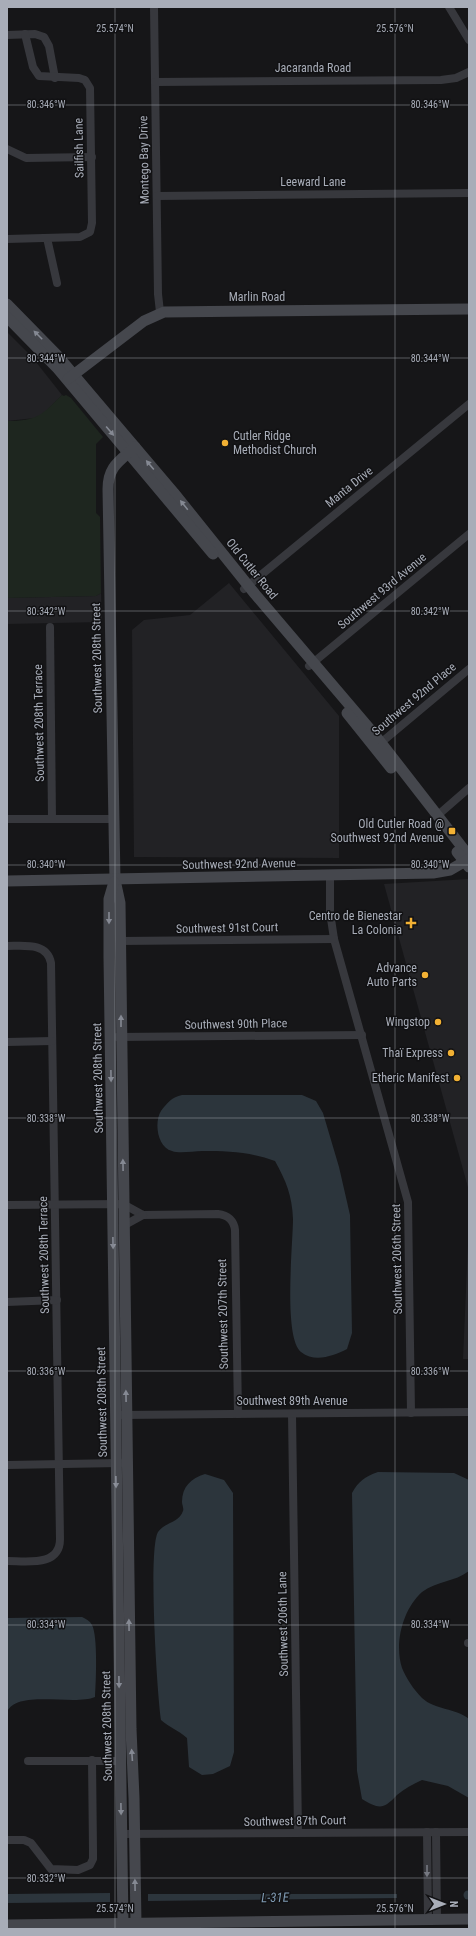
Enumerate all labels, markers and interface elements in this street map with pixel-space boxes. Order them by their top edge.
text: 25.574°N [96,23,134,34]
text: 25.576°N [376,23,414,34]
street label: Jacaranda Road [275,61,351,75]
text: 80.346°W [27,99,66,110]
text: 80.346°W [411,99,450,110]
street label: Montego Bay Drive [136,115,152,204]
street label: Sailfish Lane [71,117,87,178]
street label: Leeward Lane [280,175,346,189]
street label: Marlin Road [229,290,285,304]
one-way arrow [33,330,43,340]
text: 80.344°W [27,353,66,364]
text: 80.344°W [411,353,450,364]
one-way arrow [106,426,115,437]
place label: Cutler Ridge Methodist Church [233,429,317,457]
marker: Cutler Ridge Methodist Church [220,438,230,448]
one-way arrow [146,460,155,470]
street label: Manta Drive [323,464,376,510]
one-way arrow [179,500,188,511]
street label: Old Cutler Road [223,536,281,602]
street label: Southwest 93rd Avenue [335,550,429,632]
street label: Southwest 208th Street [89,602,105,713]
text: 80.342°W [27,606,66,617]
text: 80.342°W [411,606,450,617]
street label: Southwest 92nd Place [369,660,459,738]
street label: Southwest 208th Terrace [31,664,47,782]
place label: Old Cutler Road @ Southwest 92nd Avenue [330,817,444,845]
marker: Old Cutler Road @ Southwest 92nd Avenue [447,826,457,836]
street label: Southwest 92nd Avenue [182,856,296,872]
text: 80.340°W [27,859,66,870]
text: 80.340°W [411,859,450,870]
place label: Centro de Bienestar La Colonia [309,909,402,937]
one-way arrow [106,912,112,925]
marker: Centro de Bienestar La Colonia [405,917,417,929]
street label: Southwest 91st Court [176,920,279,936]
place label: Advance Auto Parts [367,961,417,989]
marker: Advance Auto Parts [420,970,430,980]
one-way arrow [118,1014,124,1027]
place label: Wingstop [386,1015,430,1029]
street label: Southwest 90th Place [184,1016,288,1032]
marker: Wingstop [433,1017,443,1027]
street label: Southwest 208th Street [90,1022,106,1133]
place label: Thaï Express [382,1046,443,1060]
marker: Thaï Express [446,1048,456,1058]
one-way arrow [108,1070,114,1083]
place label: Etheric Manifest [372,1071,449,1085]
marker: Etheric Manifest [452,1073,462,1083]
text: 80.338°W [27,1113,66,1124]
text: 80.338°W [411,1113,450,1124]
one-way arrow [120,1158,126,1171]
street label: Southwest 208th Terrace [36,1196,52,1314]
street label: Southwest 206th Street [389,1203,405,1314]
one-way arrow [110,1237,116,1250]
street label: Southwest 207th Street [215,1258,231,1369]
street label: Southwest 208th Street [94,1346,110,1457]
text: 80.336°W [27,1366,66,1377]
text: 80.336°W [411,1366,450,1377]
one-way arrow [123,1389,129,1402]
street label: Southwest 89th Avenue [236,1394,348,1408]
one-way arrow [113,1476,119,1489]
street label: Southwest 206th Lane [275,1571,291,1677]
one-way arrow [126,1618,132,1631]
text: 80.334°W [27,1619,66,1630]
text: 80.334°W [411,1619,450,1630]
street label: Southwest 208th Street [99,1670,115,1781]
one-way arrow [116,1676,122,1689]
one-way arrow [128,1749,135,1761]
one-way arrow [118,1803,124,1816]
street label: Southwest 87th Court [244,1813,347,1829]
one-way arrow [424,1865,431,1877]
text: 80.332°W [27,1873,66,1884]
one-way arrow [132,1878,138,1891]
north arrow [424,1884,464,1924]
water label: L-31E [261,1890,290,1905]
text: N [447,1901,460,1908]
text: 25.574°N [96,1903,134,1914]
text: 25.576°N [376,1903,414,1914]

